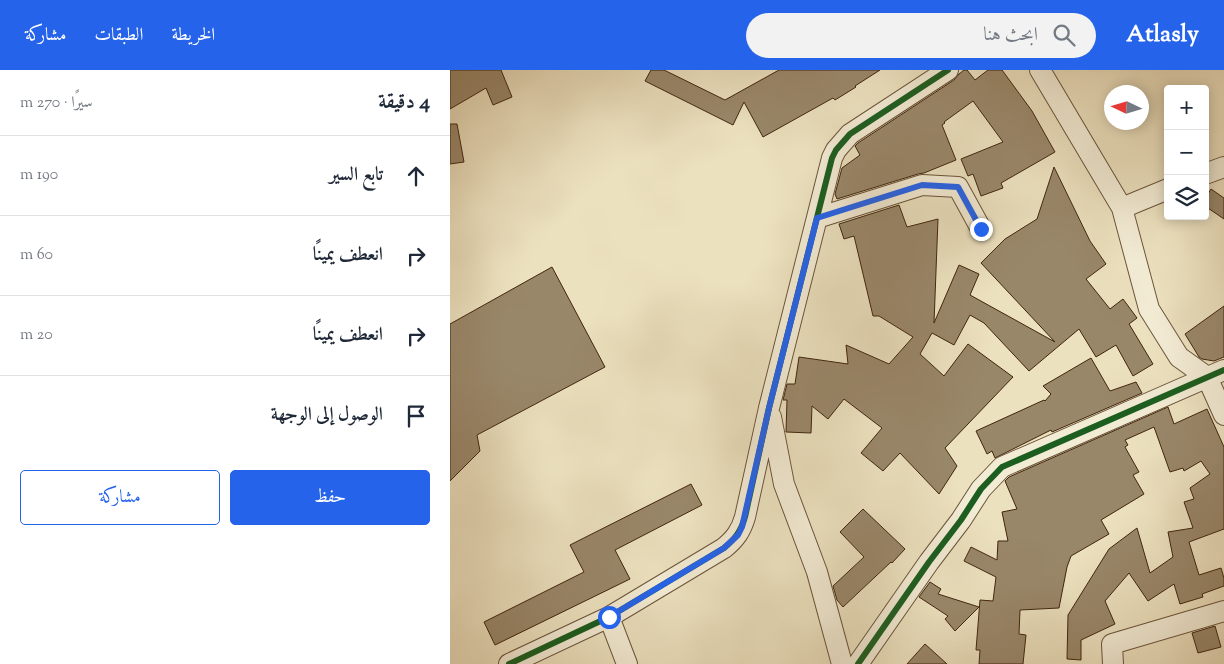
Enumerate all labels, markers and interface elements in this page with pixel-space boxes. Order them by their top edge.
search box [746,13,1096,58]
text: Atlasly [1126,18,1199,52]
icon: search [1050,21,1078,49]
text: ابحث هنا [983,22,1038,49]
text: مشاركة [25,23,66,49]
text: الطبقات [94,23,143,49]
text: الخريطة [171,23,215,49]
north arrow [1104,85,1149,130]
map controls [1164,85,1209,220]
button: + [1164,85,1209,130]
text: 4 دقيقة [378,88,430,118]
text: سيرًا · 270 m [20,92,93,115]
button: − [1164,130,1209,175]
text: تابع السير [329,162,383,189]
icon: ahead [402,162,430,190]
text: 190 m [20,164,58,187]
button: layers [1164,175,1209,220]
route end [970,218,993,241]
text: انعطف يمينًا [313,242,383,269]
icon: right [402,242,430,270]
text: 60 m [20,244,53,267]
text: انعطف يمينًا [313,322,383,349]
icon: right [402,322,430,350]
text: 20 m [20,324,53,347]
text: الوصول إلى الوجهة [271,402,383,429]
icon: arrive [402,402,430,430]
button: مشاركة [20,470,220,525]
button: حفظ [230,470,430,525]
route start [598,606,621,629]

